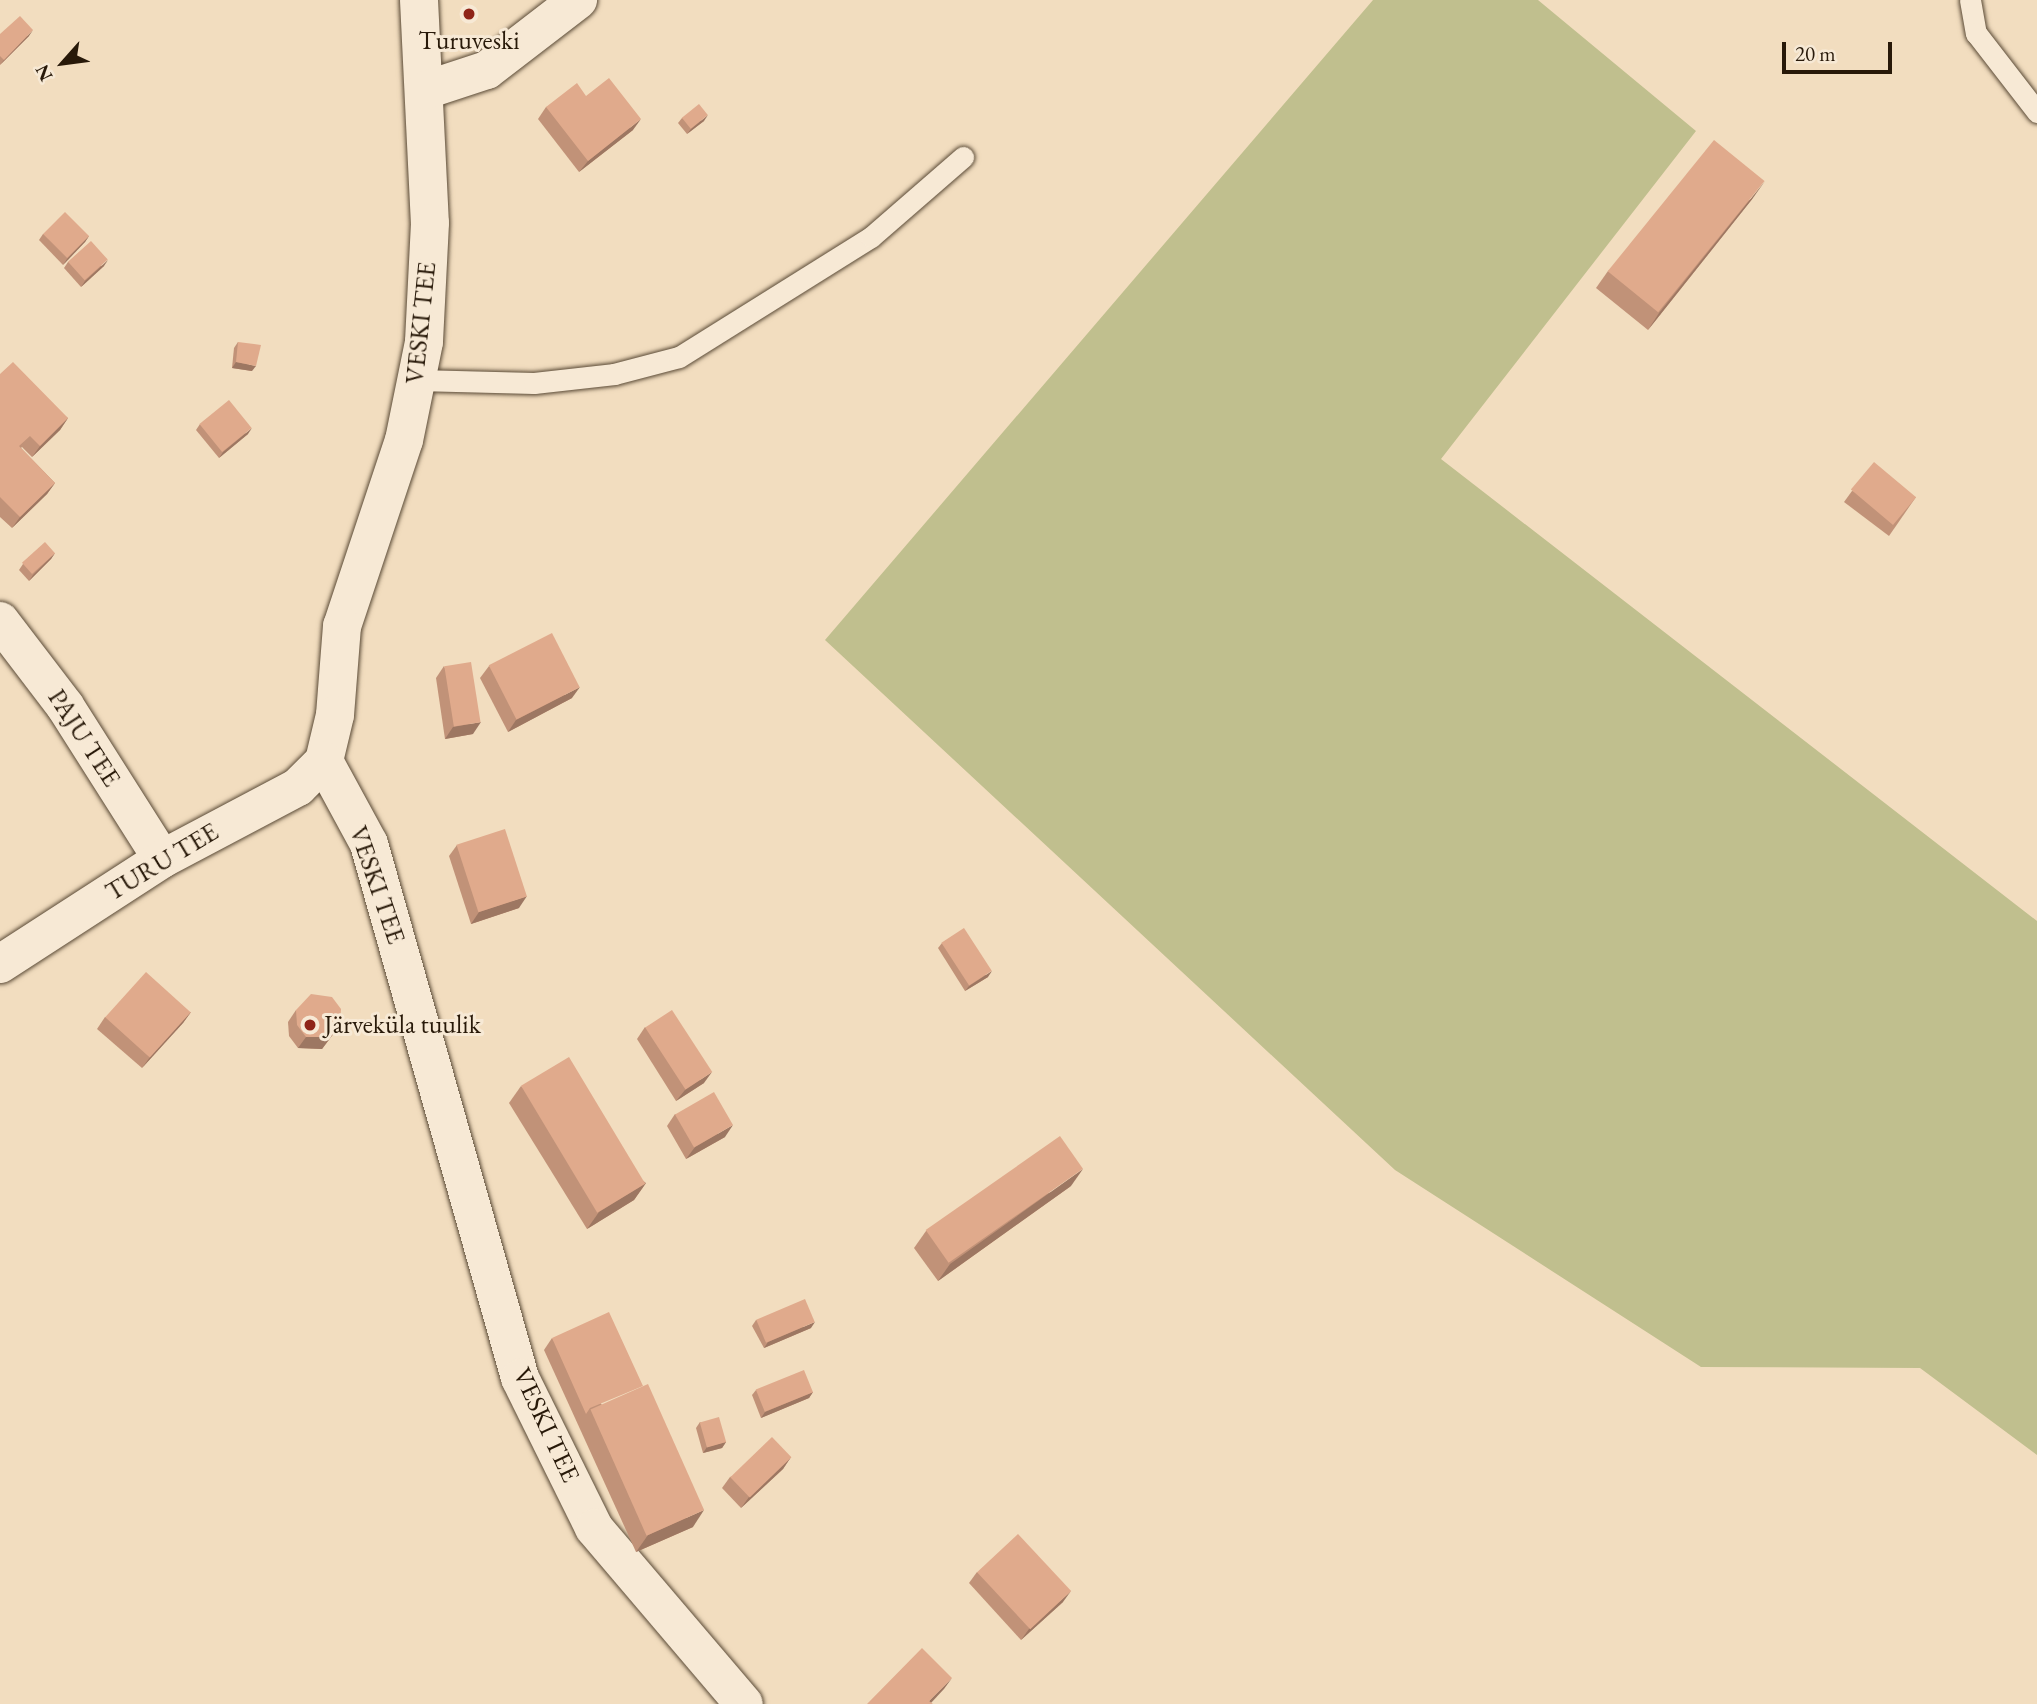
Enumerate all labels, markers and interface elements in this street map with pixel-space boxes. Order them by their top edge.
marker: Turuveski [461,6,477,22]
place label: Turuveski [418,25,520,57]
north arrow [28,28,98,98]
scale bar [1785,28,1895,72]
text: 20 m [1795,40,1836,67]
text: N [29,60,59,86]
street label: VESKI TEE [399,260,443,386]
street label: PAJU TEE [41,683,127,793]
street label: TURU TEE [100,816,224,908]
street label: VESKI TEE [342,822,412,948]
place label: Järveküla tuulik [324,1009,481,1041]
marker: Järveküla tuulik [302,1017,318,1033]
street label: VESKI TEE [506,1363,586,1487]

